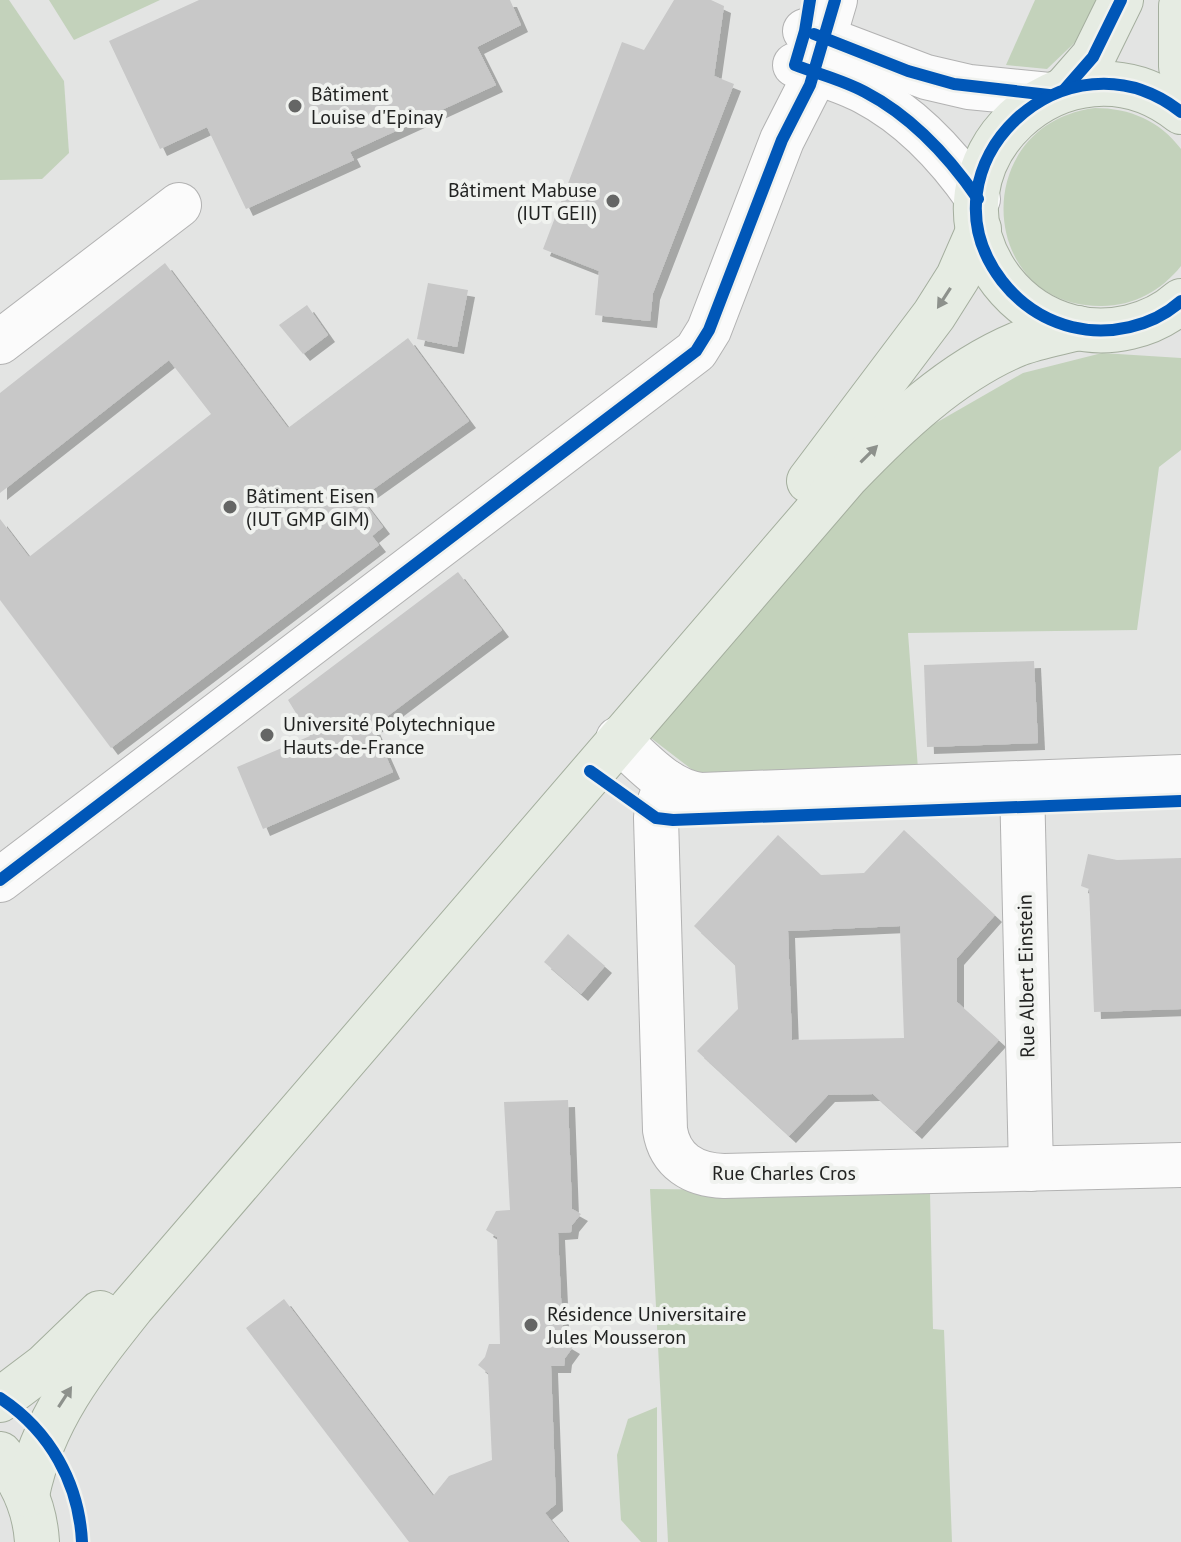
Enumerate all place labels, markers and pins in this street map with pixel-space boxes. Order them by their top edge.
place label: Bâtiment Louise d'Epinay [311,81,444,130]
marker: Bâtiment Louise d'Epinay [286,97,304,115]
place label: Bâtiment Mabuse (IUT GEII) [448,177,597,226]
marker: Bâtiment Mabuse (IUT GEII) [604,192,622,210]
place label: Bâtiment Eisen (IUT GMP GIM) [246,483,375,532]
marker: Bâtiment Eisen (IUT GMP GIM) [221,498,239,516]
place label: Université Polytechnique Hauts-de-France [283,711,495,760]
marker: Université Polytechnique Hauts-de-France [258,726,276,744]
place label: Résidence Universitaire Jules Mousseron [546,1301,746,1350]
marker: Résidence Universitaire Jules Mousseron [522,1316,540,1334]

